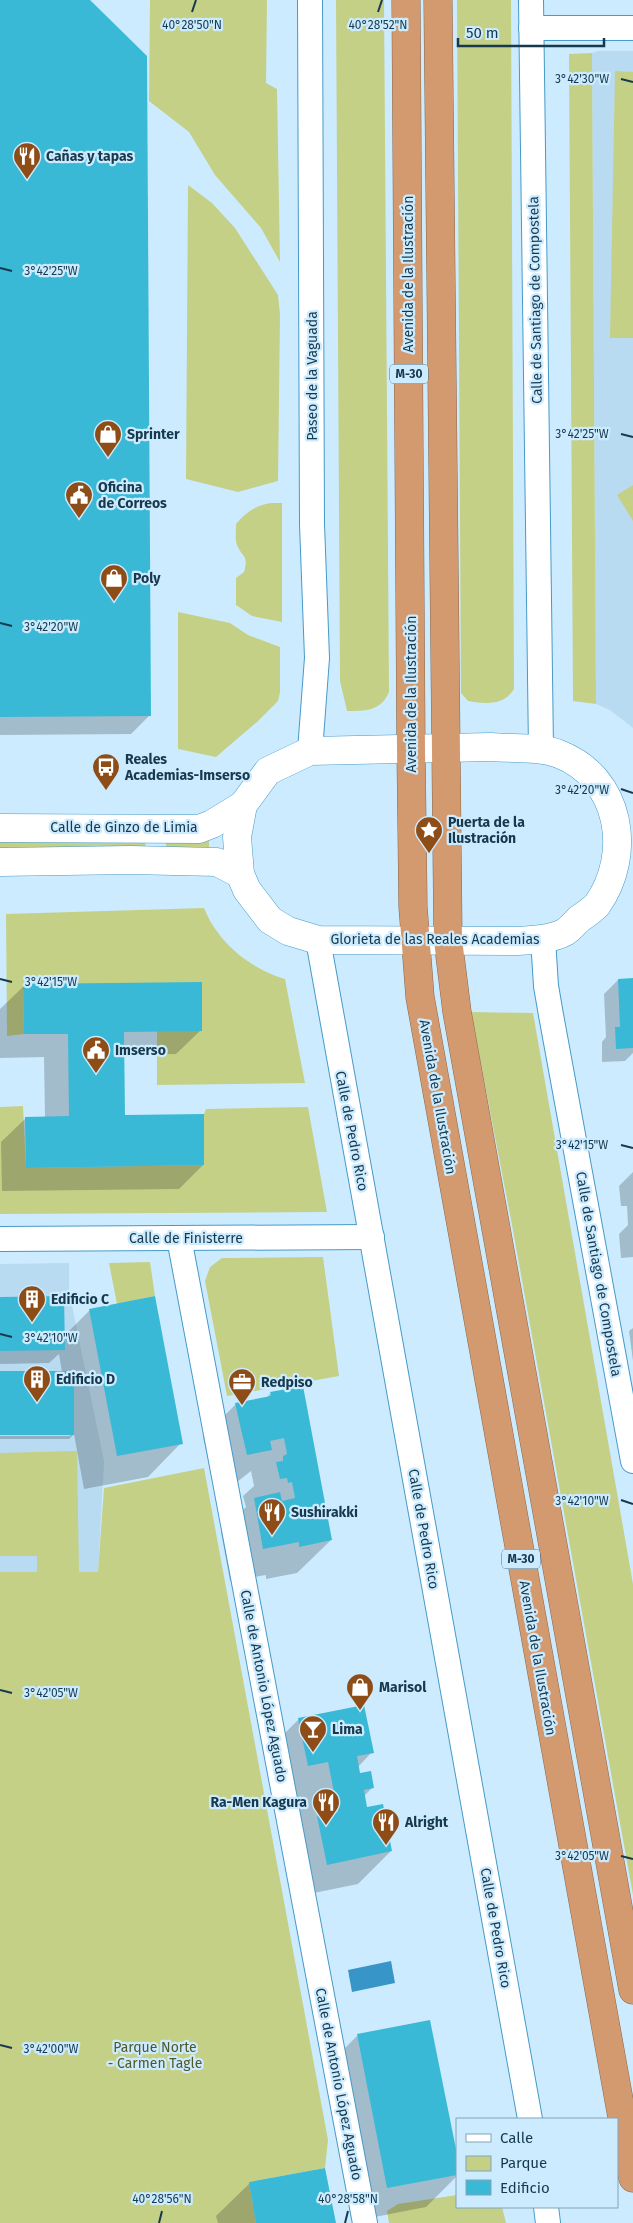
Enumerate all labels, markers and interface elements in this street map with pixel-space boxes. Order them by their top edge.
scale bar [458,15,604,47]
text: 40°28'50"N [162,18,222,32]
text: 40°28'52"N [348,18,408,32]
text: 50 m [466,24,499,42]
text: 3°42'30"W [555,72,609,86]
restaurant icon: Cañas y tapas [12,141,42,180]
place label: Cañas y tapas [46,148,133,165]
street label: Avenida de la Ilustración [400,196,417,352]
street label: Calle de Santiago de Compostela [525,196,546,404]
text: 3°42'25"W [24,264,78,278]
street label: Paseo de la Vaguada [304,311,321,441]
road number: M-30 [390,364,428,384]
shop icon: Sprinter [93,419,123,458]
place label: Sprinter [127,426,180,443]
text: 3°42'25"W [555,427,609,441]
place label: Oficina de Correos [98,479,167,512]
public building icon: Oficina de Correos [64,480,94,519]
shop icon: Poly [99,563,129,602]
place label: Poly [133,570,161,587]
street label: Avenida de la Ilustración [403,616,420,772]
text: 3°42'20"W [24,620,78,634]
place label: Reales Academias-Imserso [124,751,250,784]
bus stop icon: Reales Academias-Imserso [91,752,121,791]
text: 3°42'20"W [555,783,609,797]
place label: Puerta de la Ilustración [448,814,525,847]
place icon: Puerta de la Ilustración [414,815,444,854]
street label: Calle de Ginzo de Limia [50,819,198,836]
street label: Glorieta de las Reales Academias [330,931,540,948]
text: 3°42'15"W [25,975,77,989]
street label: Avenida de la Ilustración [416,1018,460,1176]
public building icon: Imserso [81,1035,111,1074]
place label: Imserso [115,1042,166,1059]
street label: Calle de Pedro Rico [332,1070,371,1193]
text: 3°42'15"W [556,1138,608,1152]
street label: Calle de Santiago de Compostela [572,1170,625,1378]
street label: Calle de Finisterre [129,1230,243,1247]
building icon: Edificio C [17,1284,47,1323]
place label: Edificio C [51,1291,109,1308]
text: 3°42'10"W [24,1331,78,1345]
building icon: Edificio D [22,1364,52,1403]
office icon: Redpiso [227,1367,257,1406]
place label: Edificio D [56,1371,115,1388]
place label: Redpiso [261,1374,313,1391]
street label: Calle de Pedro Rico [405,1468,442,1591]
text: 3°42'10"W [555,1494,609,1508]
restaurant icon: Sushirakki [257,1497,287,1536]
place label: Sushirakki [291,1504,358,1521]
road number: M-30 [502,1550,540,1568]
street label: Avenida de la Ilustración [516,1579,560,1737]
street label: Calle de Antonio López Aguado [237,1588,291,1784]
shop icon: Marisol [345,1672,375,1711]
place label: Marisol [379,1679,427,1696]
text: 3°42'05"W [24,1686,78,1700]
bar icon: Lima [298,1714,328,1753]
place label: Lima [332,1721,363,1738]
restaurant icon: Ra-Men Kagura [311,1787,341,1826]
place label: Ra-Men Kagura [210,1794,307,1811]
restaurant icon: Alright [371,1807,401,1846]
place label: Alright [404,1814,449,1831]
text: 3°42'05"W [555,1849,609,1863]
street label: Calle de Pedro Rico [477,1867,514,1990]
street label: Calle de Antonio López Aguado [312,1986,366,2182]
park label: Parque Norte - Carmen Tagle [108,2039,202,2072]
text: 3°42'00"W [24,2042,78,2056]
legend [456,2118,618,2208]
text: Calle [500,2129,533,2147]
text: Parque [500,2154,547,2172]
text: Edificio [500,2179,550,2197]
text: 40°28'56"N [132,2192,192,2206]
text: 40°28'58"N [318,2192,378,2206]

